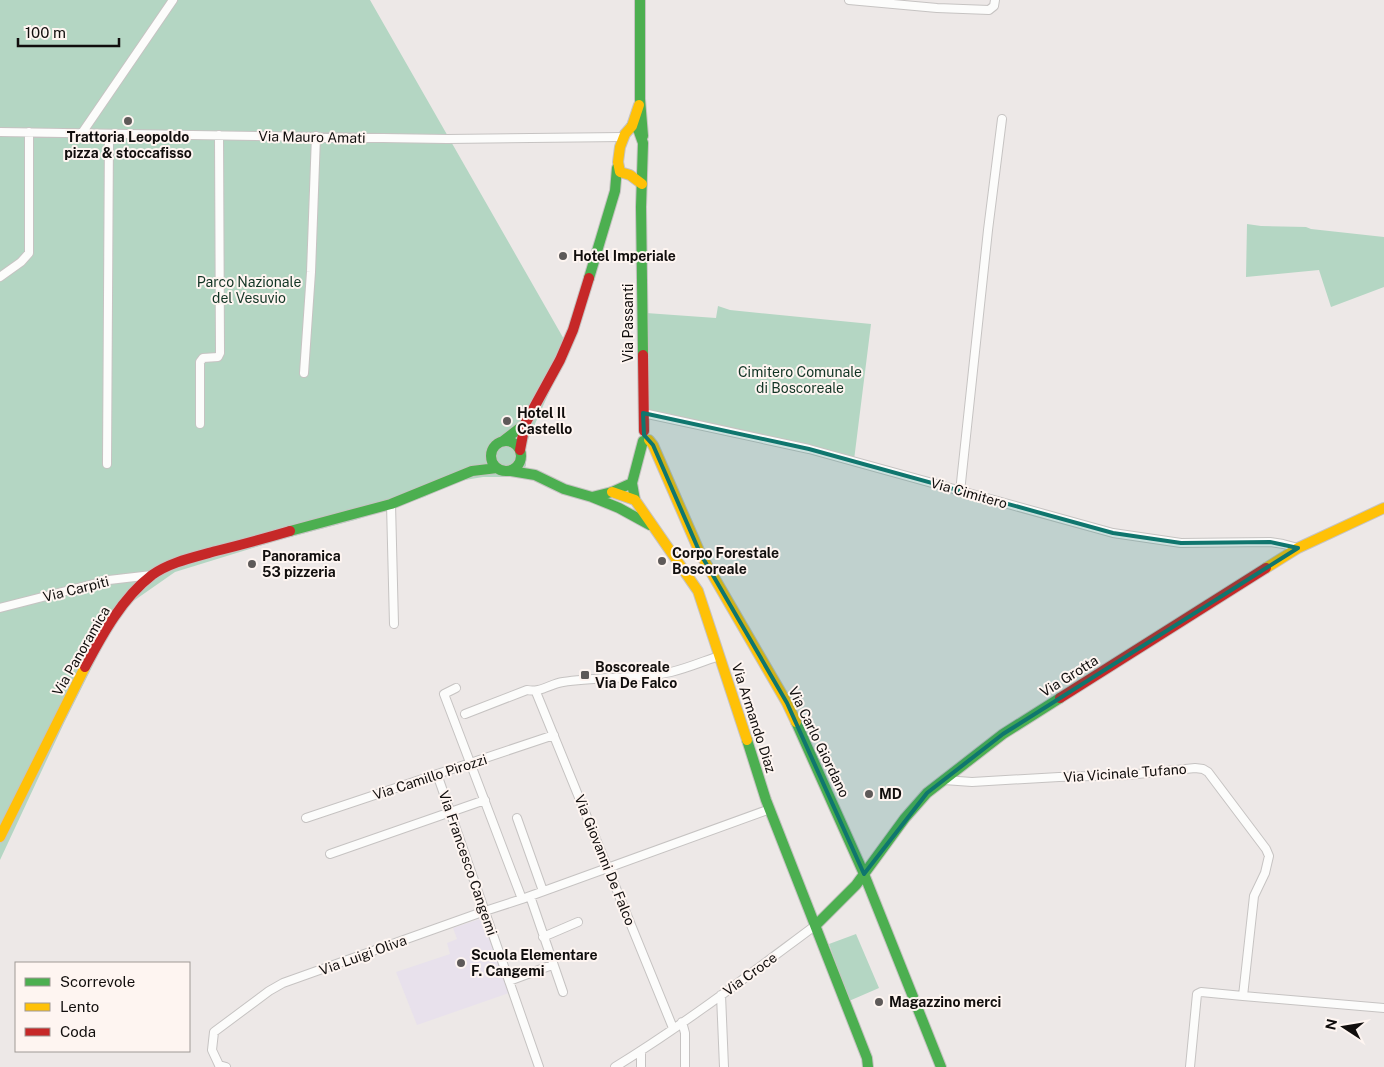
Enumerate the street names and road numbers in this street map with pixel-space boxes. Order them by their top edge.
street label: Via Mauro Amati [258,128,366,146]
street label: Via Passanti [620,283,636,363]
street label: Via Cimitero [929,474,1009,512]
street label: Via Carpiti [41,573,111,605]
street label: Via Panoramica [49,604,113,698]
street label: Via Grotta [1037,652,1101,700]
street label: Via Armando Diaz [729,661,779,775]
street label: Via Carlo Giordano [785,684,853,800]
street label: Via Camillo Pirozzi [371,751,489,803]
street label: Via Vicinale Tufano [1063,761,1187,785]
street label: Via Francesco Cangemi [436,789,500,937]
street label: Via Giovanni De Falco [571,792,639,928]
street label: Via Luigi Oliva [317,932,409,978]
street label: Via Croce [720,949,780,999]

